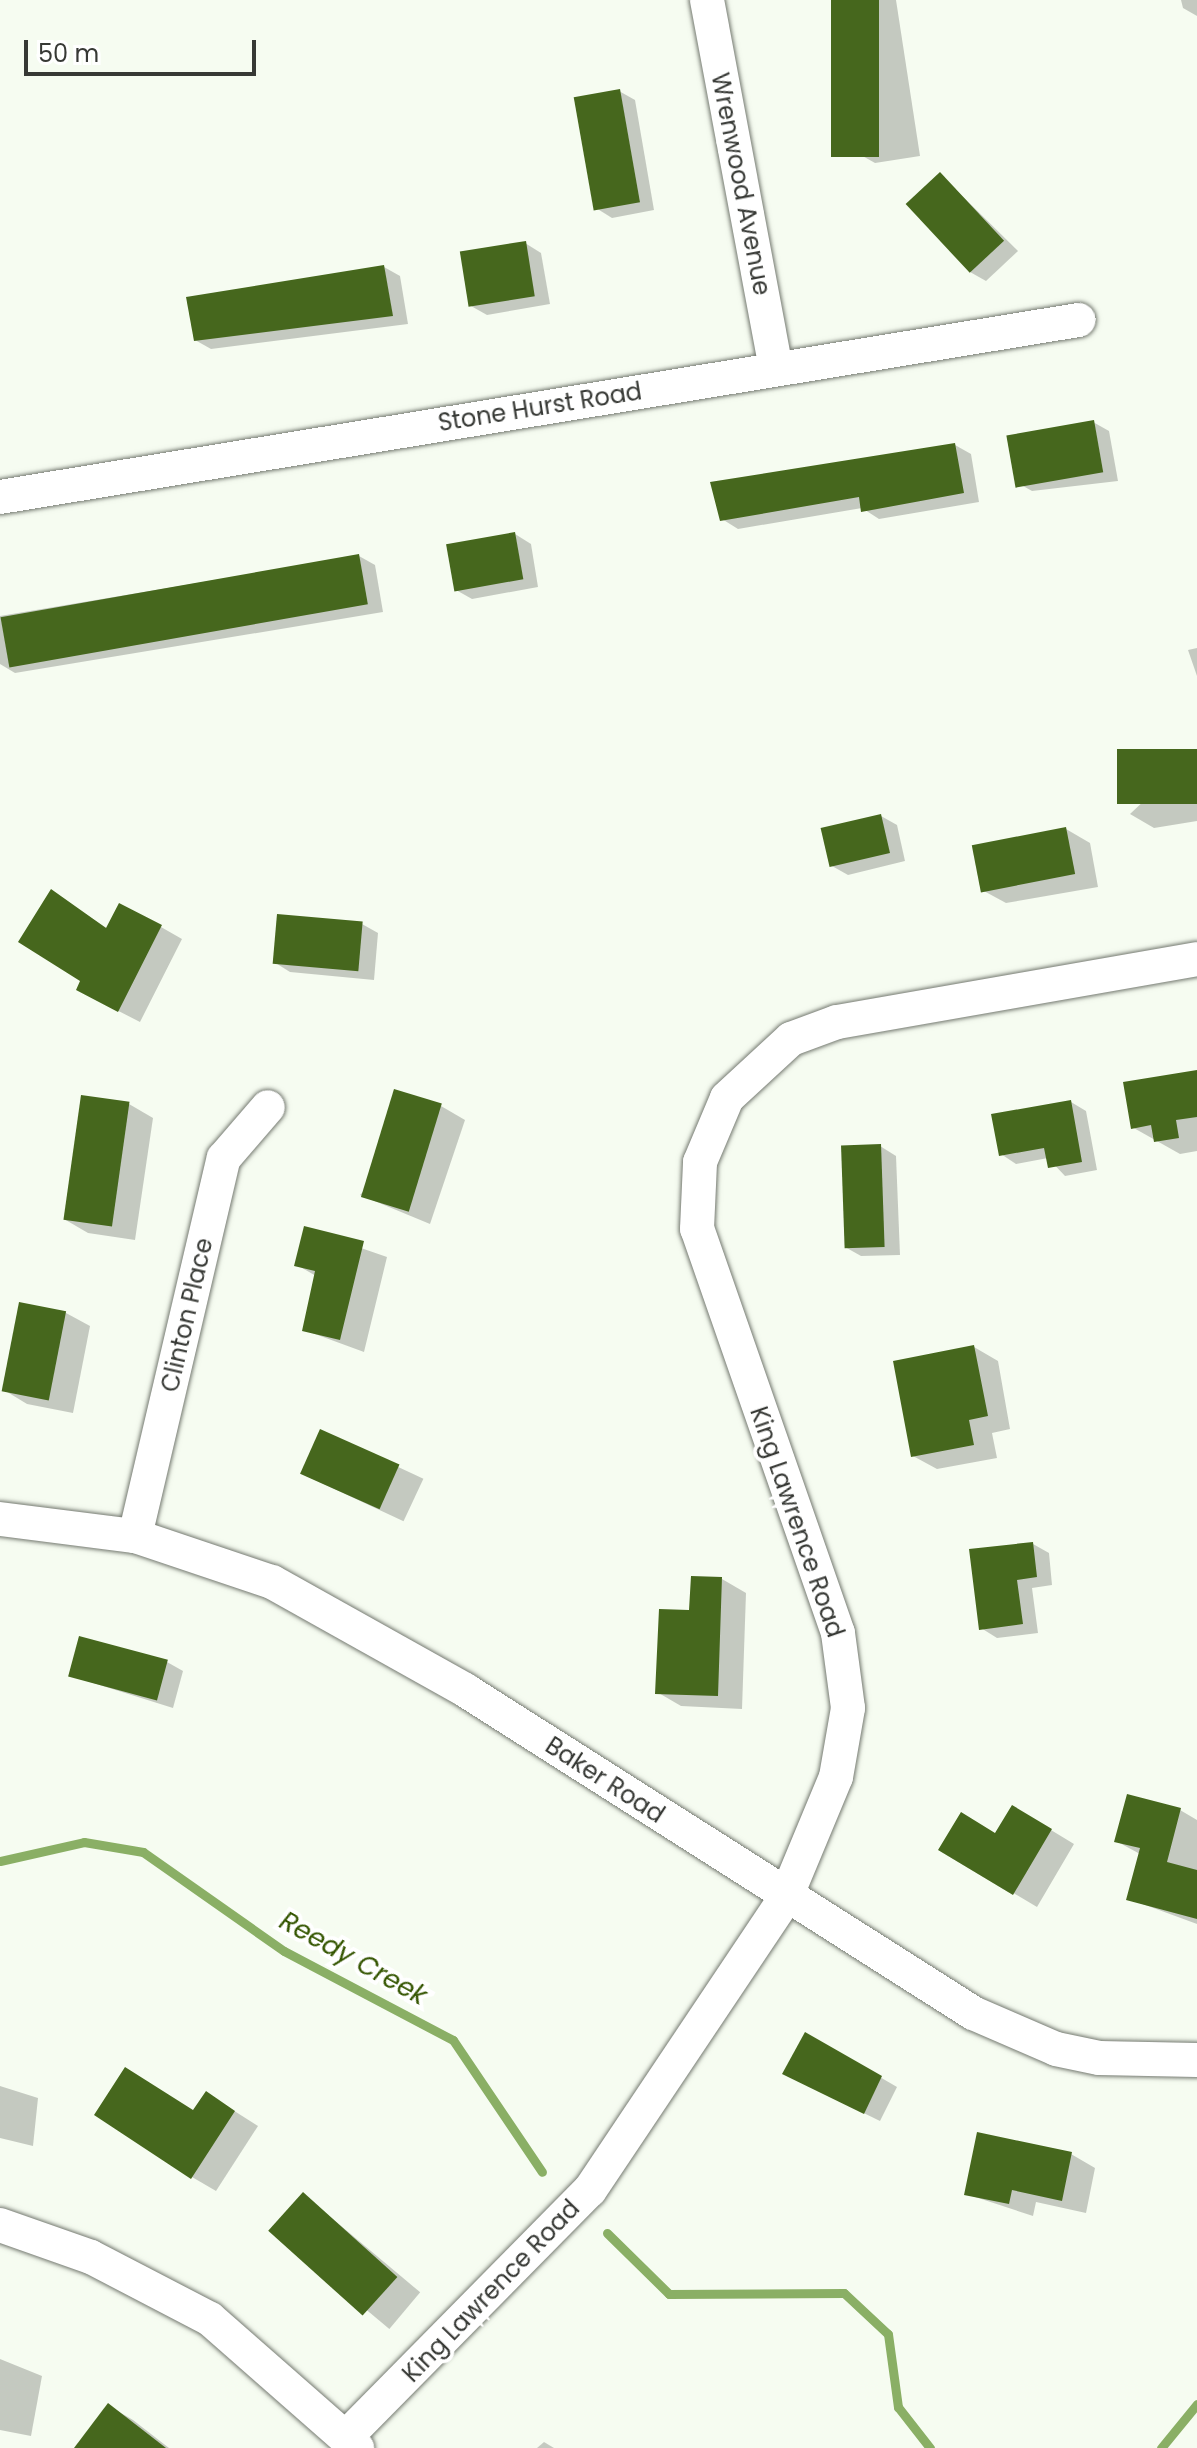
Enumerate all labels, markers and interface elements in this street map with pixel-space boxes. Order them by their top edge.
scale bar [28,24,260,74]
text: 50 m [38,37,99,70]
street label: Wrenwood Avenue [705,70,777,298]
street label: Stone Hurst Road [436,377,644,437]
street label: Clinton Place [155,1235,219,1395]
street label: King Lawrence Road [744,1403,850,1641]
street label: Baker Road [540,1731,670,1829]
water label: Reedy Creek [274,1906,432,2012]
street label: King Lawrence Road [397,2194,585,2388]

